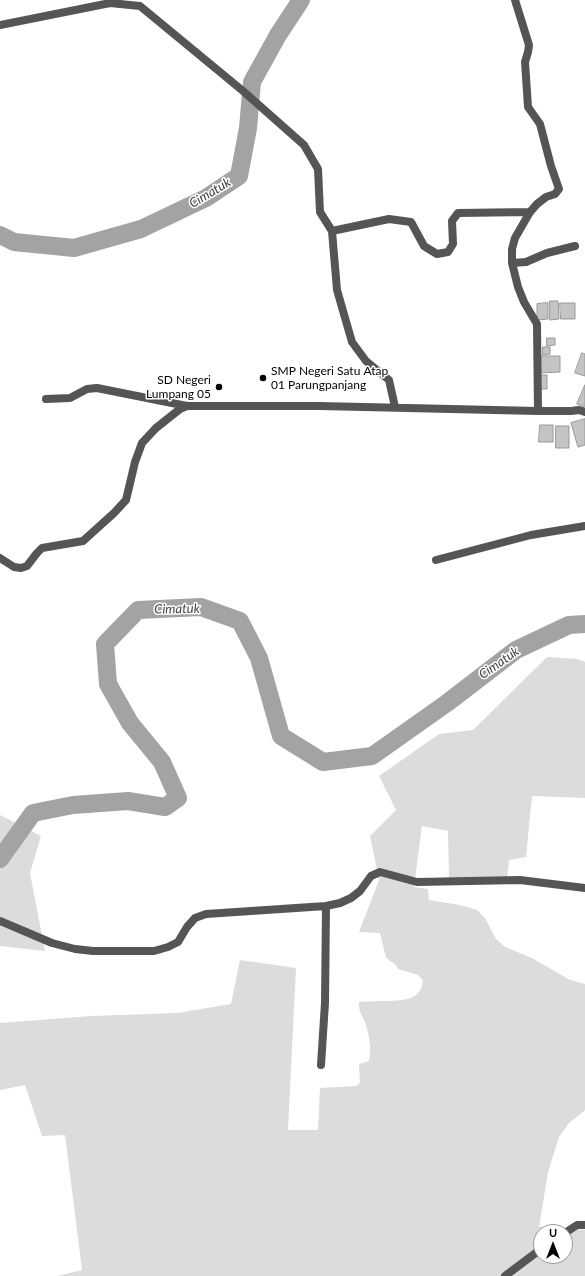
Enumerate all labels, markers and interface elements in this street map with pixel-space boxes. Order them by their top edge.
water label: Cimatuk [186,175,234,211]
place label: SMP Negeri Satu Atap 01 Parungpanjang [271,364,388,392]
place label: SD Negeri Lumpang 05 [146,373,211,401]
marker: SMP Negeri Satu Atap 01 Parungpanjang [258,373,268,383]
marker: SD Negeri Lumpang 05 [214,382,224,392]
water label: Cimatuk [154,601,200,617]
water label: Cimatuk [476,644,522,682]
north arrow [533,1224,573,1264]
text: U [549,1226,557,1239]

